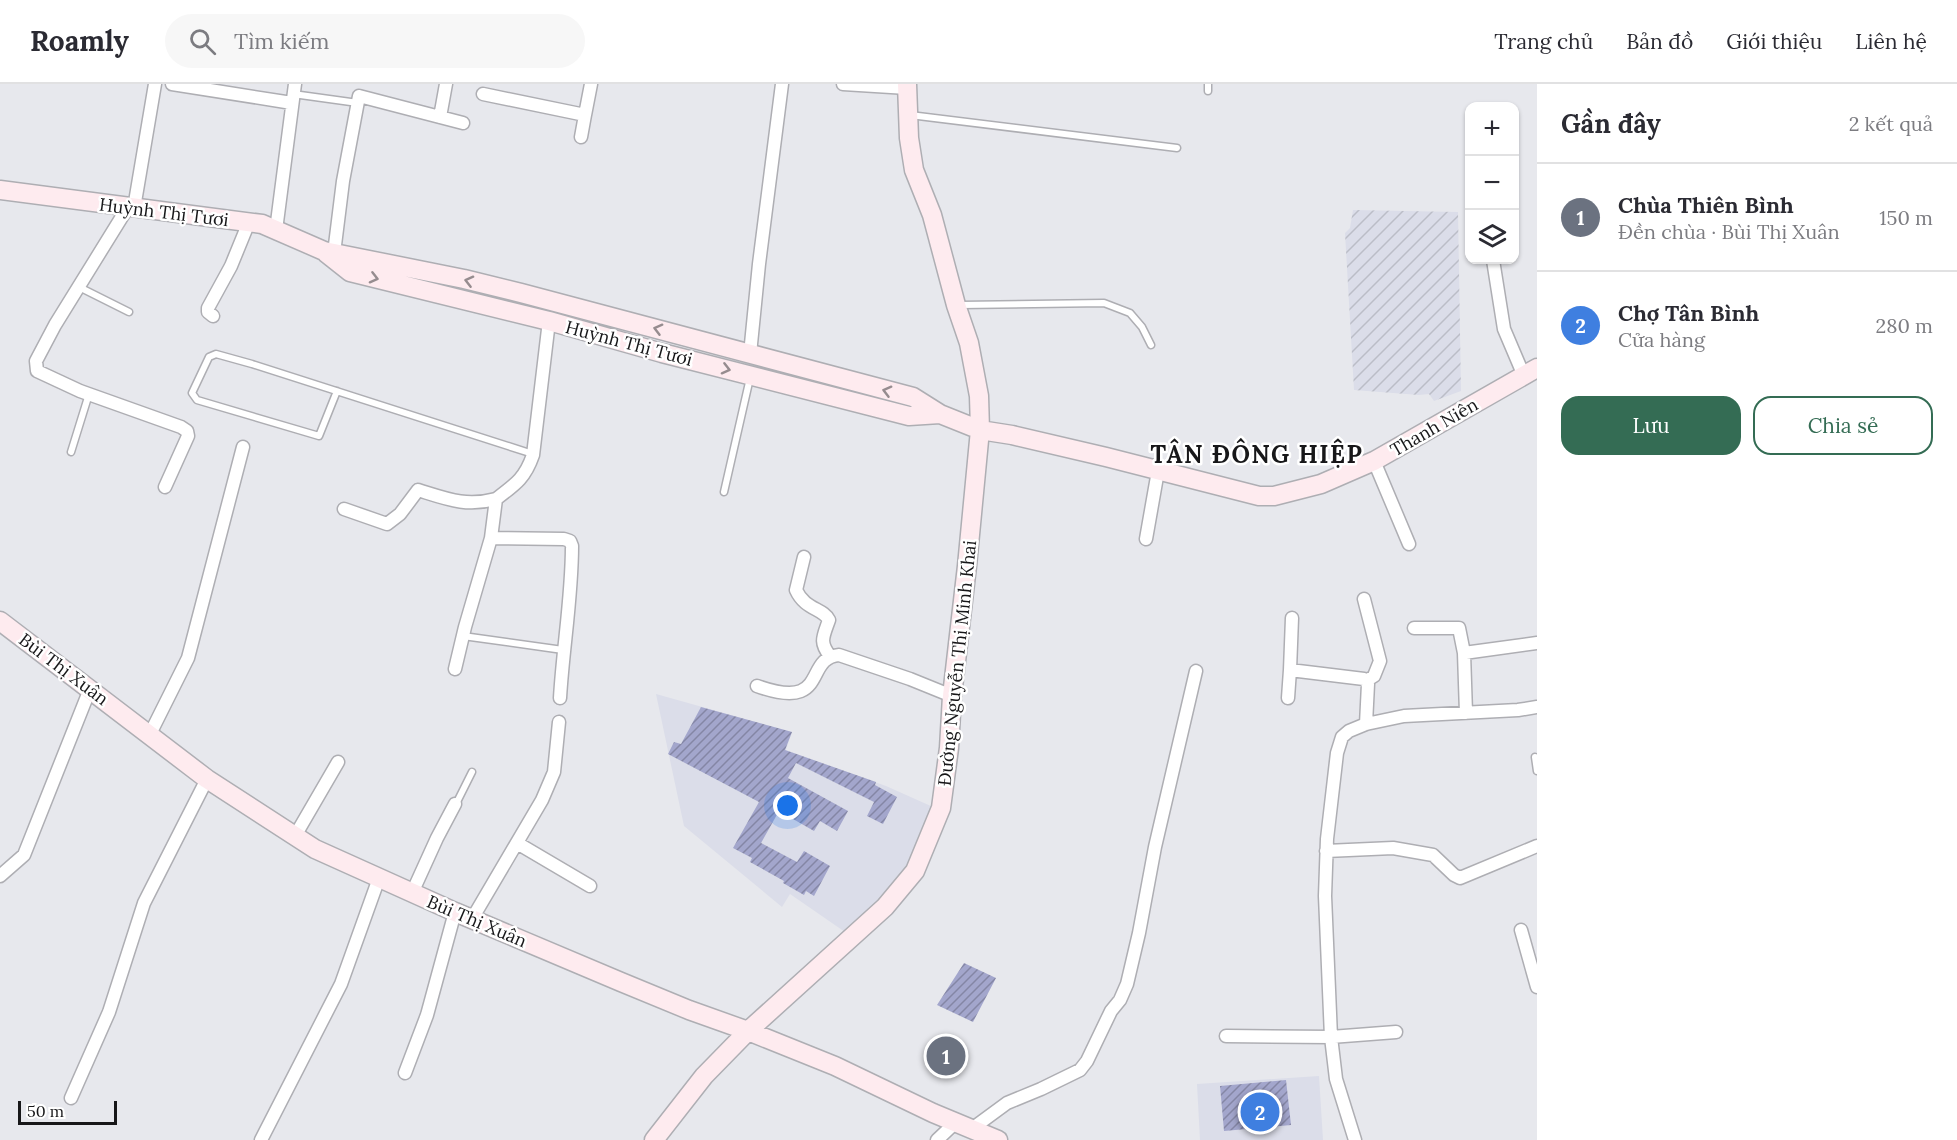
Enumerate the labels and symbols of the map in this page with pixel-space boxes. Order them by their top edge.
street label: Huỳnh Thị Tươi [98,193,230,231]
one-way arrow [369,271,379,284]
one-way arrow [465,275,475,288]
street label: Huỳnh Thị Tươi [563,315,695,371]
one-way arrow [653,324,663,337]
one-way arrow [720,361,730,374]
one-way arrow [882,385,892,398]
street label: Thanh Niên [1386,393,1482,461]
district label: TÂN ĐÔNG HIỆP [1151,438,1363,470]
street label: Đường Nguyễn Thị Minh Khai [933,539,981,787]
street label: Bùi Thị Xuân [15,628,113,710]
your location [773,791,802,820]
street label: Bùi Thị Xuân [424,890,531,952]
pin: 1 [926,1034,966,1078]
pin: 2 [1240,1090,1280,1134]
scale bar [18,1098,117,1126]

